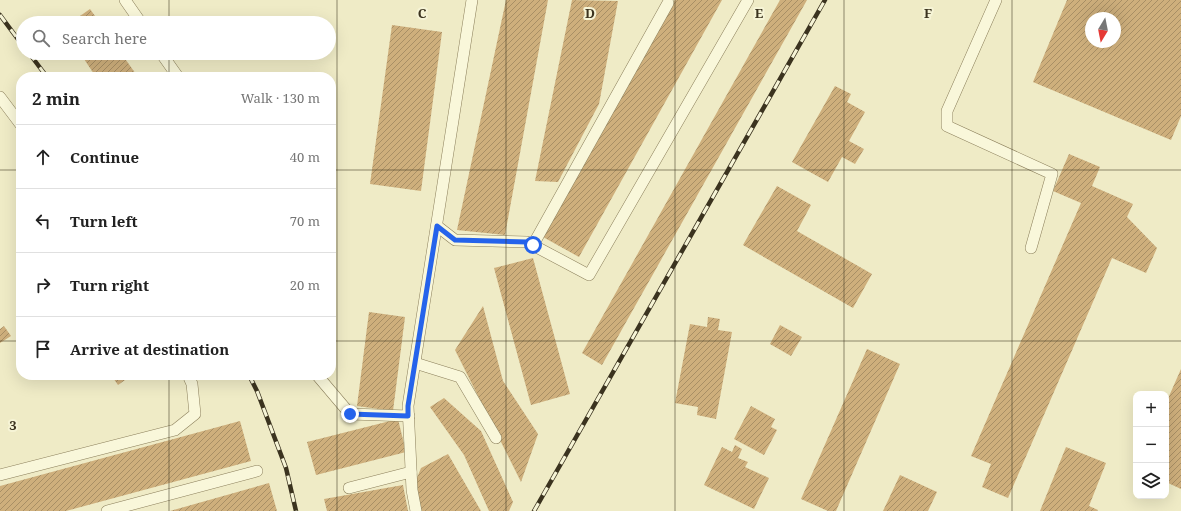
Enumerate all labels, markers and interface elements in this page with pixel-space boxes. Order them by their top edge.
text: C [418,4,427,22]
text: D [585,4,595,22]
text: E [755,4,764,22]
text: F [924,4,932,22]
north arrow [1085,12,1121,48]
search box [16,16,336,60]
icon: search [30,27,52,49]
text: Search here [62,28,147,48]
text: 2 min [32,87,80,110]
text: Walk · 130 m [241,89,320,107]
icon: ahead [32,146,54,168]
text: Continue [70,147,139,167]
text: 40 m [290,148,320,166]
icon: left [32,210,54,232]
text: Turn left [70,211,138,231]
text: 70 m [290,212,320,230]
route start [524,236,542,254]
icon: right [32,274,54,296]
text: Turn right [70,275,149,295]
text: 20 m [290,276,320,294]
icon: arrive [32,338,54,360]
text: Arrive at destination [70,339,229,359]
map controls [1133,391,1169,499]
button: + [1133,391,1169,427]
route end [341,405,359,423]
text: 3 [9,416,17,434]
button: − [1133,427,1169,463]
button: layers [1133,463,1169,499]

